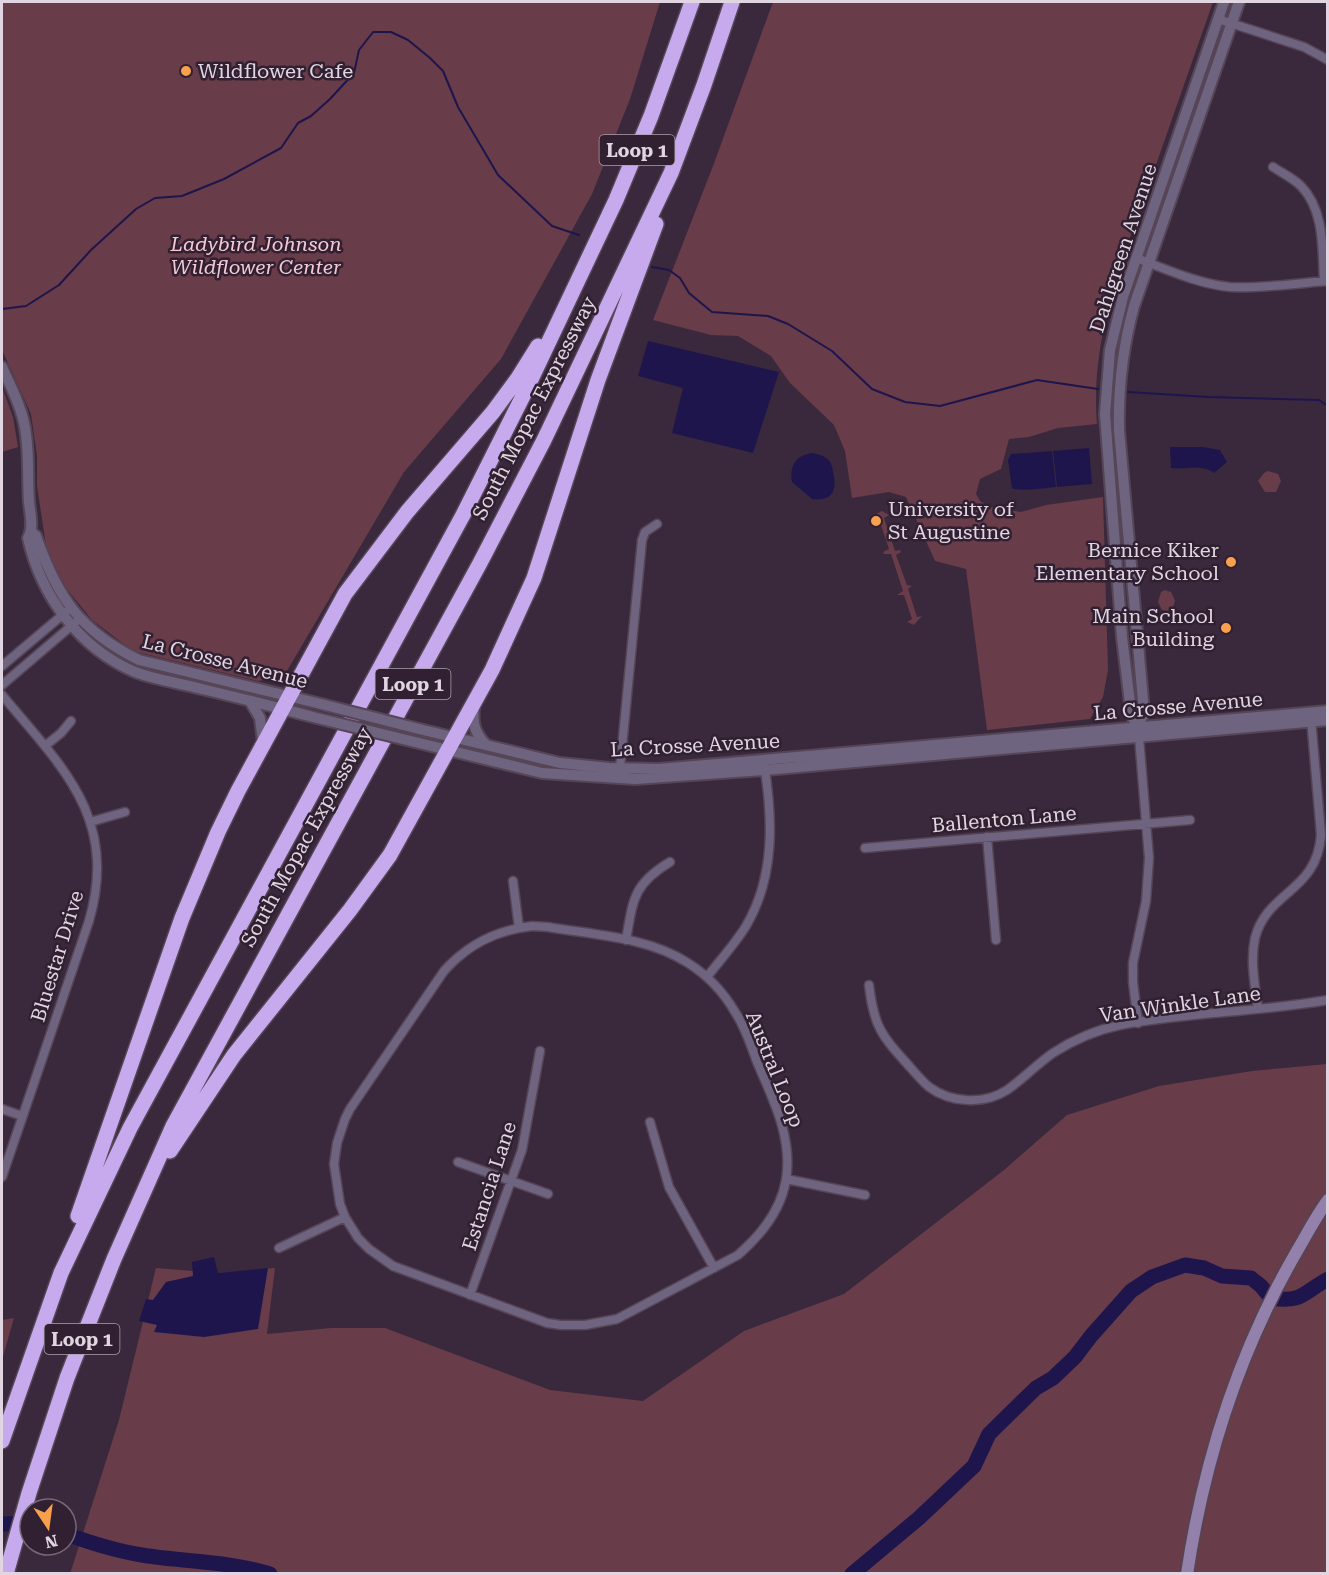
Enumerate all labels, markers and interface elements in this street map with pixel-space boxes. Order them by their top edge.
place label: Wildflower Cafe [198,59,353,83]
marker: Wildflower Cafe [179,64,193,78]
road number: Loop 1 [600,135,674,165]
street label: Dahlgreen Avenue [1084,160,1162,335]
park label: Ladybird Johnson Wildflower Center [170,232,342,279]
street label: South Mopac Expressway [467,292,601,524]
place label: University of St Augustine [888,497,1015,544]
marker: University of St Augustine [869,514,883,528]
place label: Bernice Kiker Elementary School [1036,538,1219,585]
marker: Bernice Kiker Elementary School [1224,555,1238,569]
place label: Main School Building [1092,604,1215,651]
marker: Main School Building [1219,621,1233,635]
street label: La Crosse Avenue [140,629,310,693]
road number: Loop 1 [376,669,450,699]
street label: La Crosse Avenue [1092,687,1264,725]
street label: South Mopac Expressway [236,723,377,951]
street label: La Crosse Avenue [610,729,780,761]
street label: Ballenton Lane [931,801,1077,837]
street label: Bluestar Drive [26,887,88,1025]
street label: Van Winkle Lane [1098,981,1262,1027]
street label: Austral Loop [741,1007,809,1131]
street label: Estancia Lane [457,1118,521,1254]
road number: Loop 1 [44,1324,119,1354]
north arrow [18,1497,78,1557]
text: N [43,1530,59,1552]

